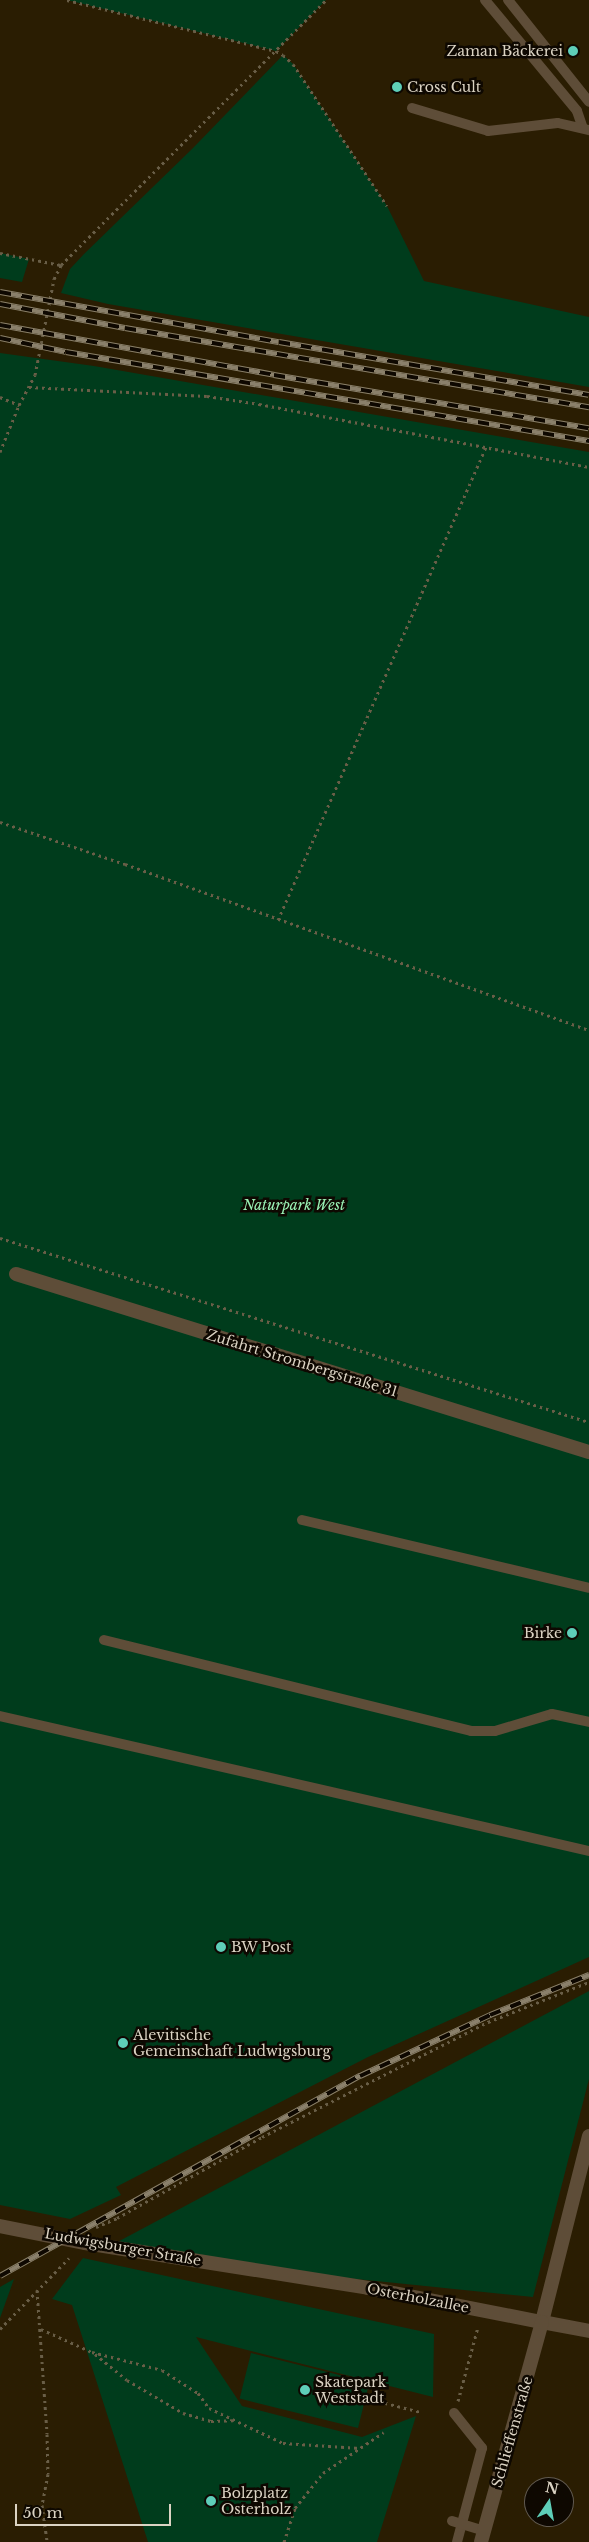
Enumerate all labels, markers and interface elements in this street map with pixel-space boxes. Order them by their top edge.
place label: Zaman Bäckerei [447,43,563,59]
marker: Zaman Bäckerei [567,45,579,57]
place label: Cross Cult [407,79,481,95]
marker: Cross Cult [391,81,403,93]
park label: Naturpark West [243,1197,345,1213]
street label: Zufahrt Strombergstraße 31 [204,1326,400,1400]
place label: Birke [524,1625,562,1641]
marker: Birke [566,1627,578,1639]
place label: BW Post [231,1939,292,1955]
marker: BW Post [215,1941,227,1953]
place label: Alevitische Gemeinschaft Ludwigsburg [133,2027,331,2060]
marker: Alevitische Gemeinschaft Ludwigsburg [117,2037,129,2049]
street label: Ludwigsburger Straße [43,2225,203,2269]
street label: Osterholzallee [366,2280,470,2316]
place label: Skatepark Weststadt [315,2374,386,2406]
street label: Schlieffenstraße [488,2374,536,2490]
marker: Skatepark Weststadt [299,2384,311,2396]
north arrow [524,2477,574,2527]
text: N [544,2478,560,2498]
place label: Bolzplatz Osterholz [221,2485,292,2518]
scale bar [18,2494,174,2526]
marker: Bolzplatz Osterholz [205,2495,217,2507]
text: 50 m [23,2503,63,2522]

